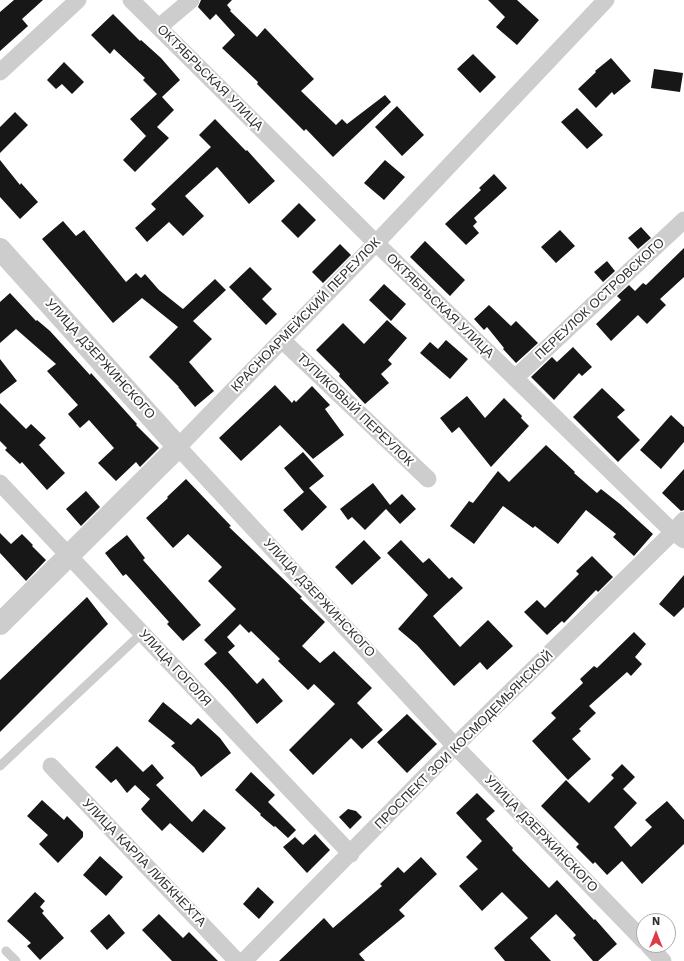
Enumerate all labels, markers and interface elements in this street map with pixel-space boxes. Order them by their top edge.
street label: ОКТЯБРЬСКАЯ УЛИЦА [154,22,266,134]
street label: КРАСНОАРМЕЙСКИЙ ПЕРЕУЛОК [228,235,384,395]
street label: ПЕРЕУЛОК ОСТРОВСКОГО [532,235,668,363]
street label: ОКТЯБРЬСКАЯ УЛИЦА [383,251,497,361]
street label: УЛИЦА ДЗЕРЖИНСКОГО [42,296,158,422]
street label: ТУПИКОВЫЙ ПЕРЕУЛОК [294,350,416,470]
street label: УЛИЦА ДЗЕРЖИНСКОГО [260,536,378,660]
street label: УЛИЦА ГОГОЛЯ [136,626,214,710]
street label: ПРОСПЕКТ ЗОИ КОСМОДЕМЬЯНСКОЙ [372,648,556,832]
street label: УЛИЦА ДЗЕРЖИНСКОГО [481,772,601,896]
street label: УЛИЦА КАРЛА ЛИБКНЕХТА [79,796,209,930]
north arrow [636,913,676,953]
text: N [652,915,660,928]

